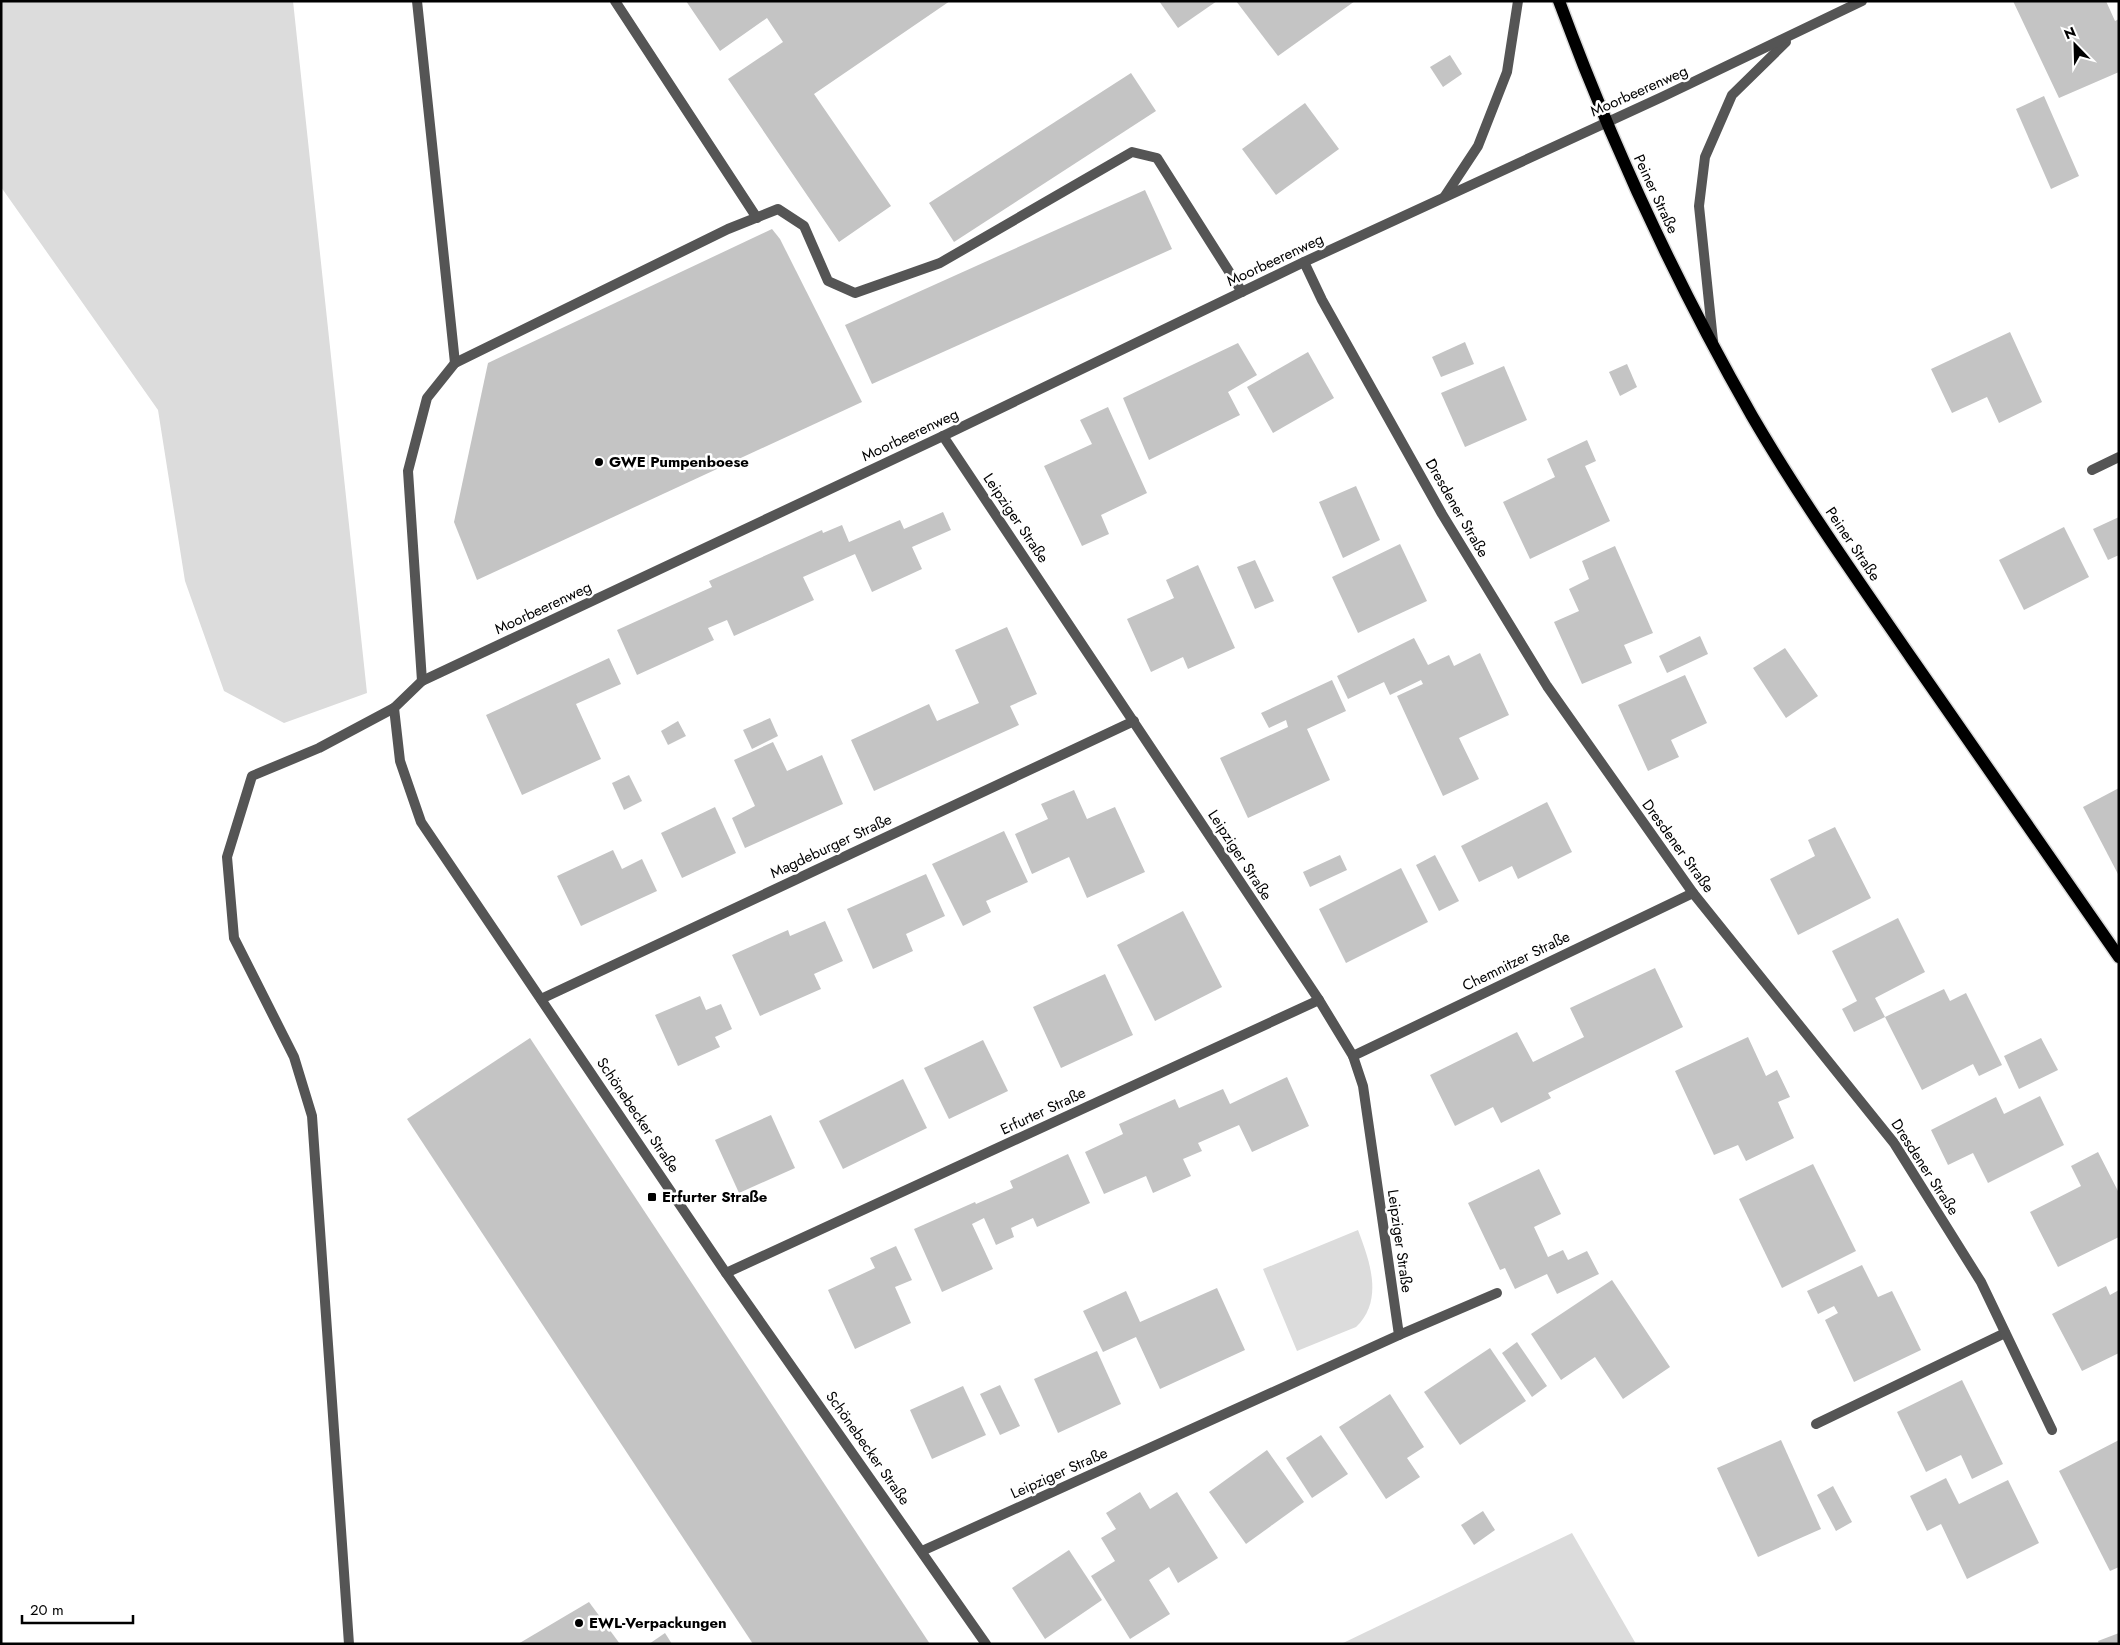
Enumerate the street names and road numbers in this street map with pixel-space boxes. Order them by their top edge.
street label: Moorbeerenweg [1587,60,1691,122]
street label: Peiner Straße [1628,151,1684,237]
street label: Moorbeerenweg [1223,228,1327,292]
street label: Moorbeerenweg [858,403,962,467]
street label: Dresdener Straße [1420,455,1494,562]
street label: Leipziger Straße [978,469,1054,567]
street label: Peiner Straße [1820,503,1886,586]
street label: Moorbeerenweg [491,576,595,640]
street label: Dresdener Straße [1637,795,1720,898]
street label: Leipziger Straße [1203,805,1278,905]
street label: Magdeburger Straße [767,808,896,884]
street label: Chemnitzer Straße [1458,925,1574,997]
street label: Schönebecker Straße [591,1053,685,1177]
street label: Erfurter Straße [997,1081,1090,1140]
street label: Dresdener Straße [1886,1115,1965,1220]
street label: Leipziger Straße [1382,1188,1418,1294]
street label: Schönebecker Straße [820,1387,916,1510]
street label: Leipziger Straße [1007,1442,1111,1504]

